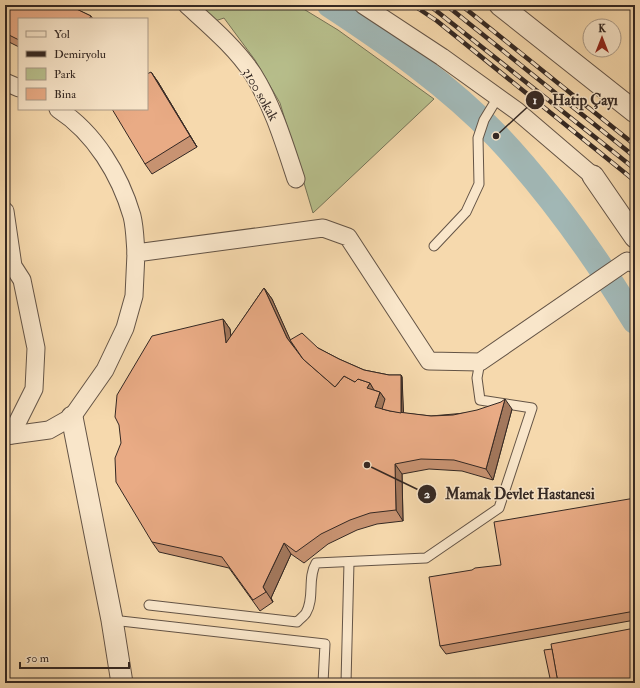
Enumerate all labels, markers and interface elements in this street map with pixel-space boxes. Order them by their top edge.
legend [18,18,148,110]
north arrow [582,18,622,58]
text: K [598,22,607,35]
text: Yol [54,27,70,42]
text: Demiryolu [54,47,106,62]
street label: 3100 sokak [239,65,282,124]
text: Park [54,67,76,82]
callout: Hatip Çayı [525,86,626,113]
text: Bina [54,87,77,102]
text: Hatip Çayı [552,91,618,111]
text: 1 [533,93,537,108]
callout: Mamak Devlet Hastanesi [417,481,603,508]
text: Mamak Devlet Hastanesi [444,485,595,504]
text: 2 [424,487,430,502]
scale bar [20,644,129,670]
text: 50 m [26,651,50,666]

